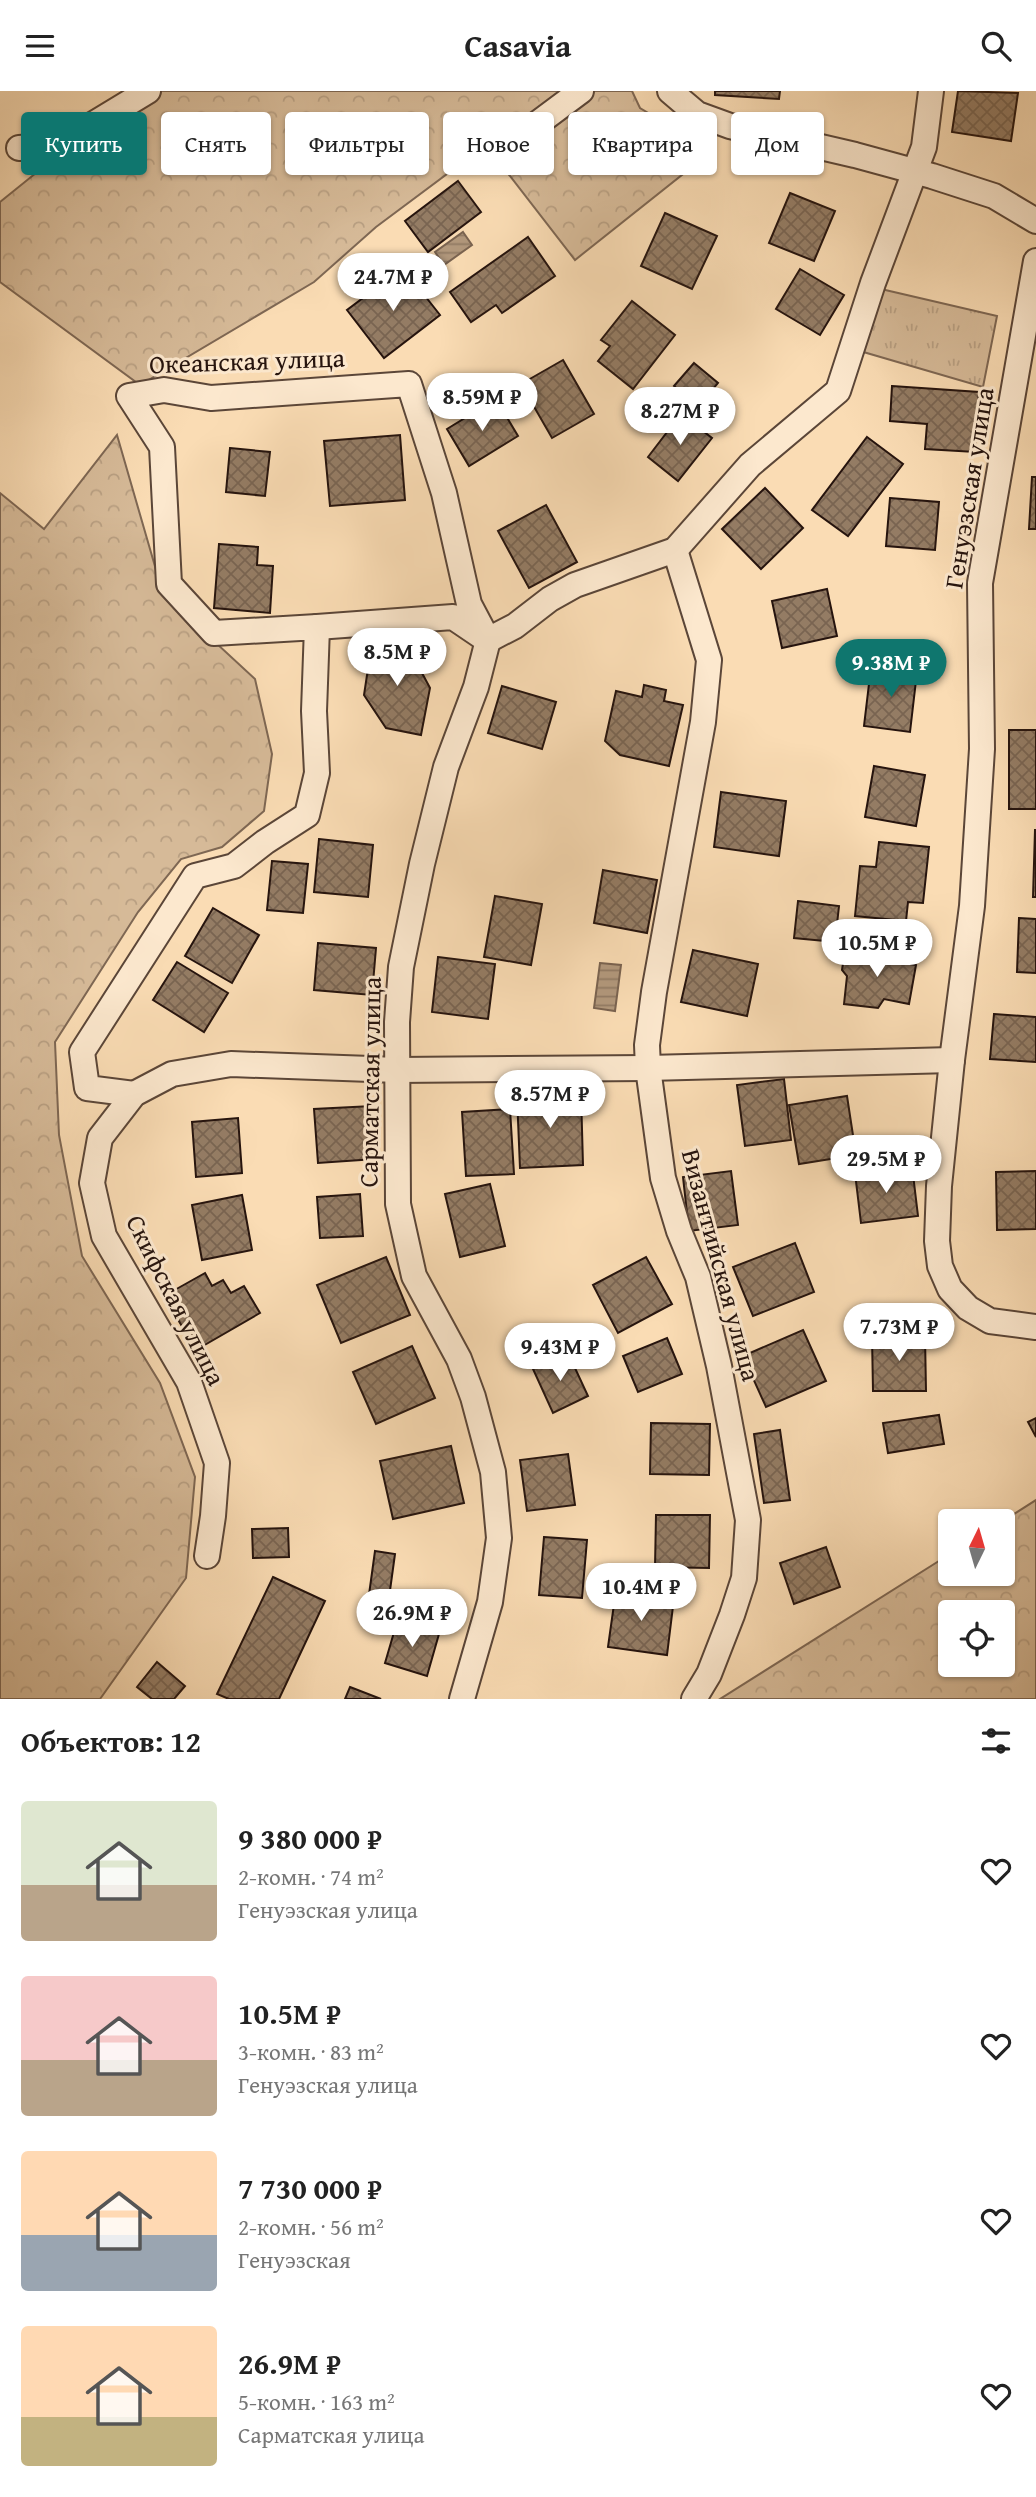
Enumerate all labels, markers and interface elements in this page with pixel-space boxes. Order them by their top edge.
text: Casavia [465,22,571,69]
icon: menu [21,27,59,65]
icon: search [977,27,1015,65]
chip: Купить [21,112,147,175]
chip: Снять [161,112,271,175]
chip: Фильтры [285,112,429,175]
chip: Новое [443,112,554,175]
chip: Квартира [568,112,717,175]
chip: Дом [731,112,824,175]
pin: 24.7M ₽ [328,253,458,313]
text: 24.7M ₽ [353,259,433,292]
street label: Океанская улица [149,338,346,383]
pin: 8.59M ₽ [417,373,547,433]
text: 8.59M ₽ [442,379,522,412]
street label: Генуэзская улица [933,384,1004,591]
pin: 8.27M ₽ [615,387,745,447]
text: 8.27M ₽ [640,393,720,426]
pin: 8.5M ₽ [340,629,454,688]
text: 8.5M ₽ [363,634,431,667]
pin: 9.38M ₽ [826,639,956,699]
text: 9.38M ₽ [851,645,931,678]
pin: 10.5M ₽ [812,919,942,979]
text: 10.5M ₽ [837,925,917,958]
street label: Сарматская улица [348,976,391,1188]
pin: 8.57M ₽ [485,1070,615,1130]
text: 8.57M ₽ [510,1076,590,1109]
pin: 29.5M ₽ [821,1135,951,1195]
text: 29.5M ₽ [846,1141,926,1174]
street label: Византийская улица [672,1144,771,1386]
street label: Скифская улица [117,1208,237,1393]
pin: 7.73M ₽ [834,1303,964,1363]
text: 7.73M ₽ [859,1309,939,1342]
pin: 9.43M ₽ [495,1323,625,1383]
text: 9.43M ₽ [520,1329,600,1362]
north arrow [938,1509,1015,1585]
map controls [938,1509,1015,1677]
pin: 10.4M ₽ [576,1563,706,1623]
text: 10.4M ₽ [601,1569,681,1602]
pin: 26.9M ₽ [347,1589,477,1649]
text: 26.9M ₽ [372,1595,452,1628]
button: locate [938,1600,1015,1677]
text: Объектов: 12 [21,1719,201,1763]
icon: filters [977,1722,1015,1760]
text: 9 380 000 ₽ [238,1816,382,1860]
icon: home [77,1829,161,1913]
icon: heart [977,1852,1015,1890]
text: 2-комн. · 74 m² [238,1860,384,1893]
text: Генуэзская улица [238,1893,418,1926]
text: 10.5M ₽ [238,1991,341,2035]
icon: home [77,2004,161,2088]
icon: heart [977,2027,1015,2065]
text: 3-комн. · 83 m² [238,2035,384,2068]
text: Генуэзская улица [238,2068,418,2101]
text: 7 730 000 ₽ [238,2166,382,2210]
icon: home [77,2179,161,2263]
icon: heart [977,2202,1015,2240]
text: 2-комн. · 56 m² [238,2210,384,2243]
text: Генуэзская [238,2243,351,2276]
text: 26.9M ₽ [238,2341,341,2385]
icon: home [77,2354,161,2438]
icon: heart [977,2377,1015,2415]
text: 5-комн. · 163 m² [238,2385,395,2418]
text: Сарматская улица [238,2418,424,2451]

